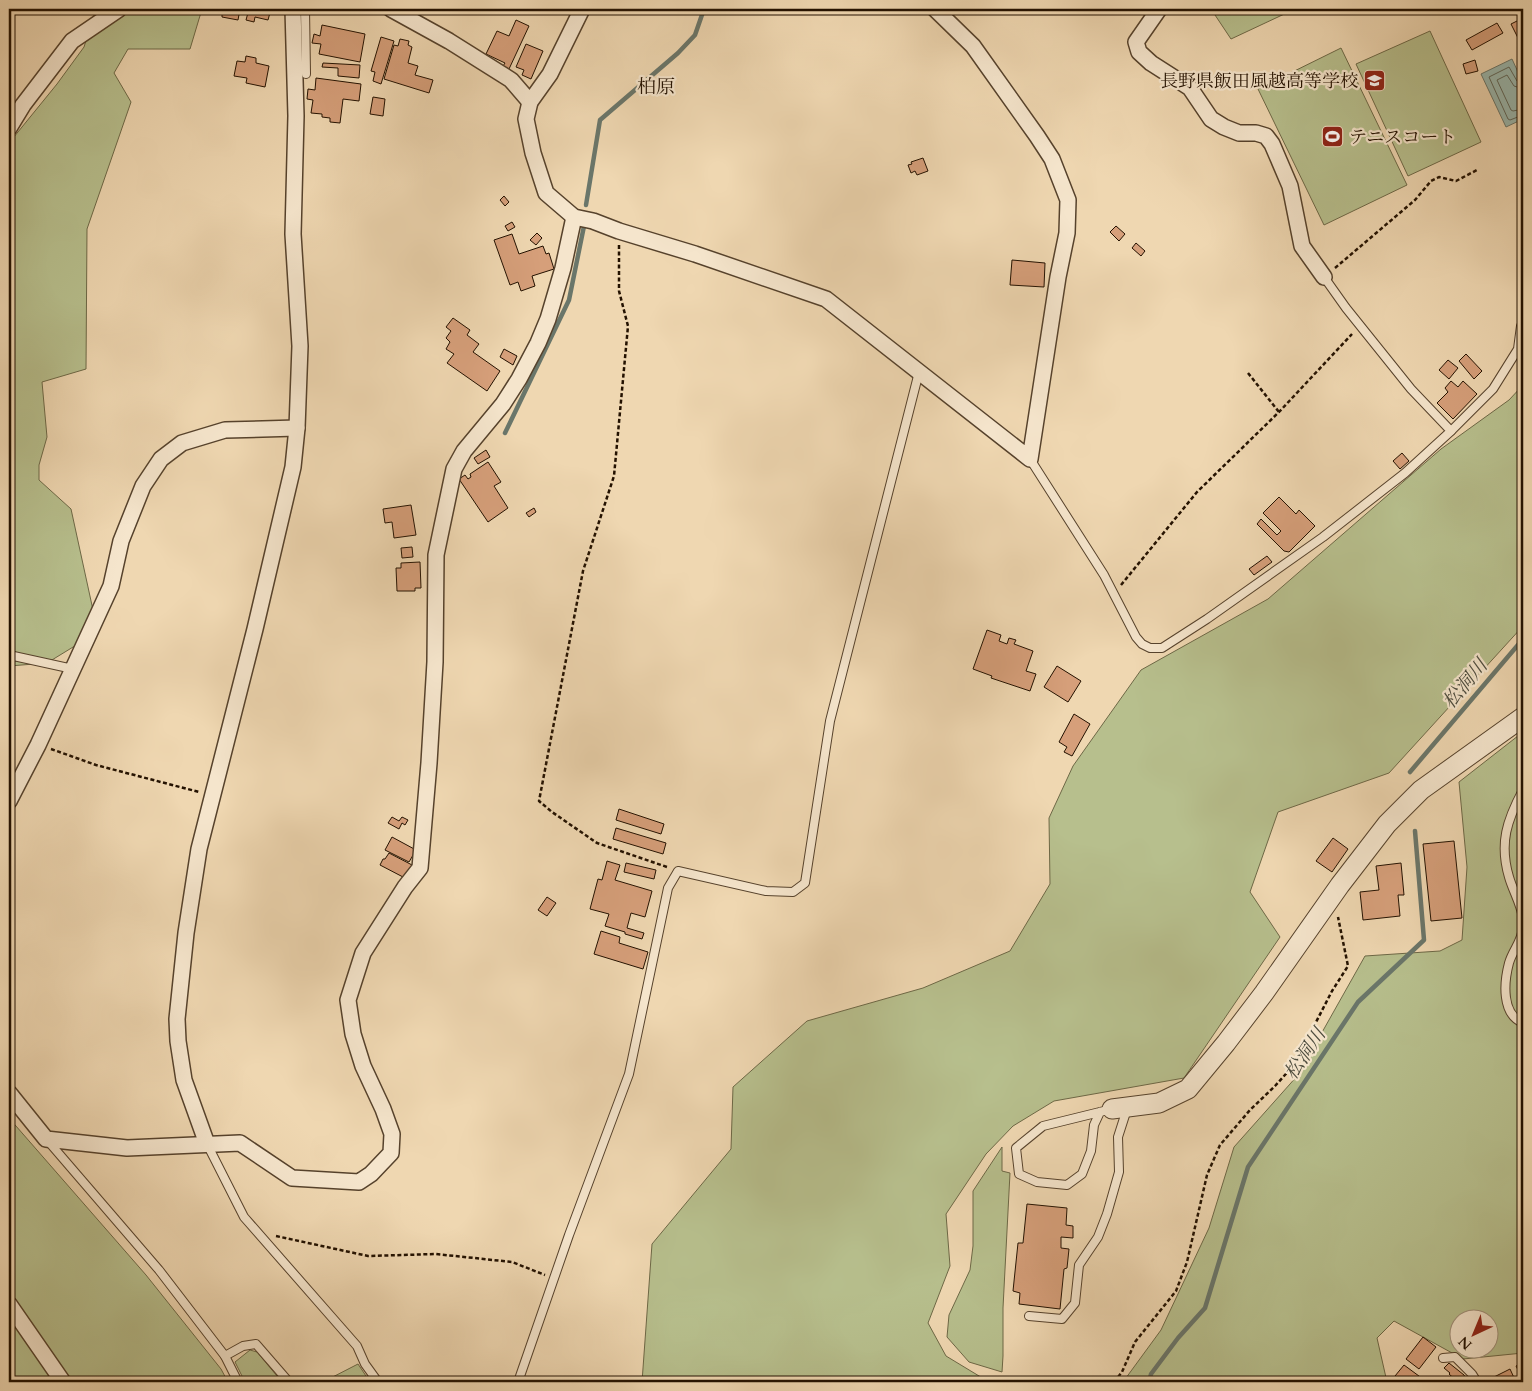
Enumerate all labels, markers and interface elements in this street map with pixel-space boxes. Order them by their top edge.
place label: 長野県飯田風越高等学校 [1160,69,1358,94]
school or university icon: 長野県飯田風越高等学校 [1362,69,1386,93]
district label: 柏原 [637,74,675,100]
sports icon: テニスコート [1321,125,1345,149]
place label: テニスコート [1349,125,1456,150]
water label: 松洞川 [1437,652,1495,714]
water label: 松洞川 [1278,1021,1333,1085]
north arrow [1450,1308,1500,1358]
text: N [1454,1332,1476,1354]

